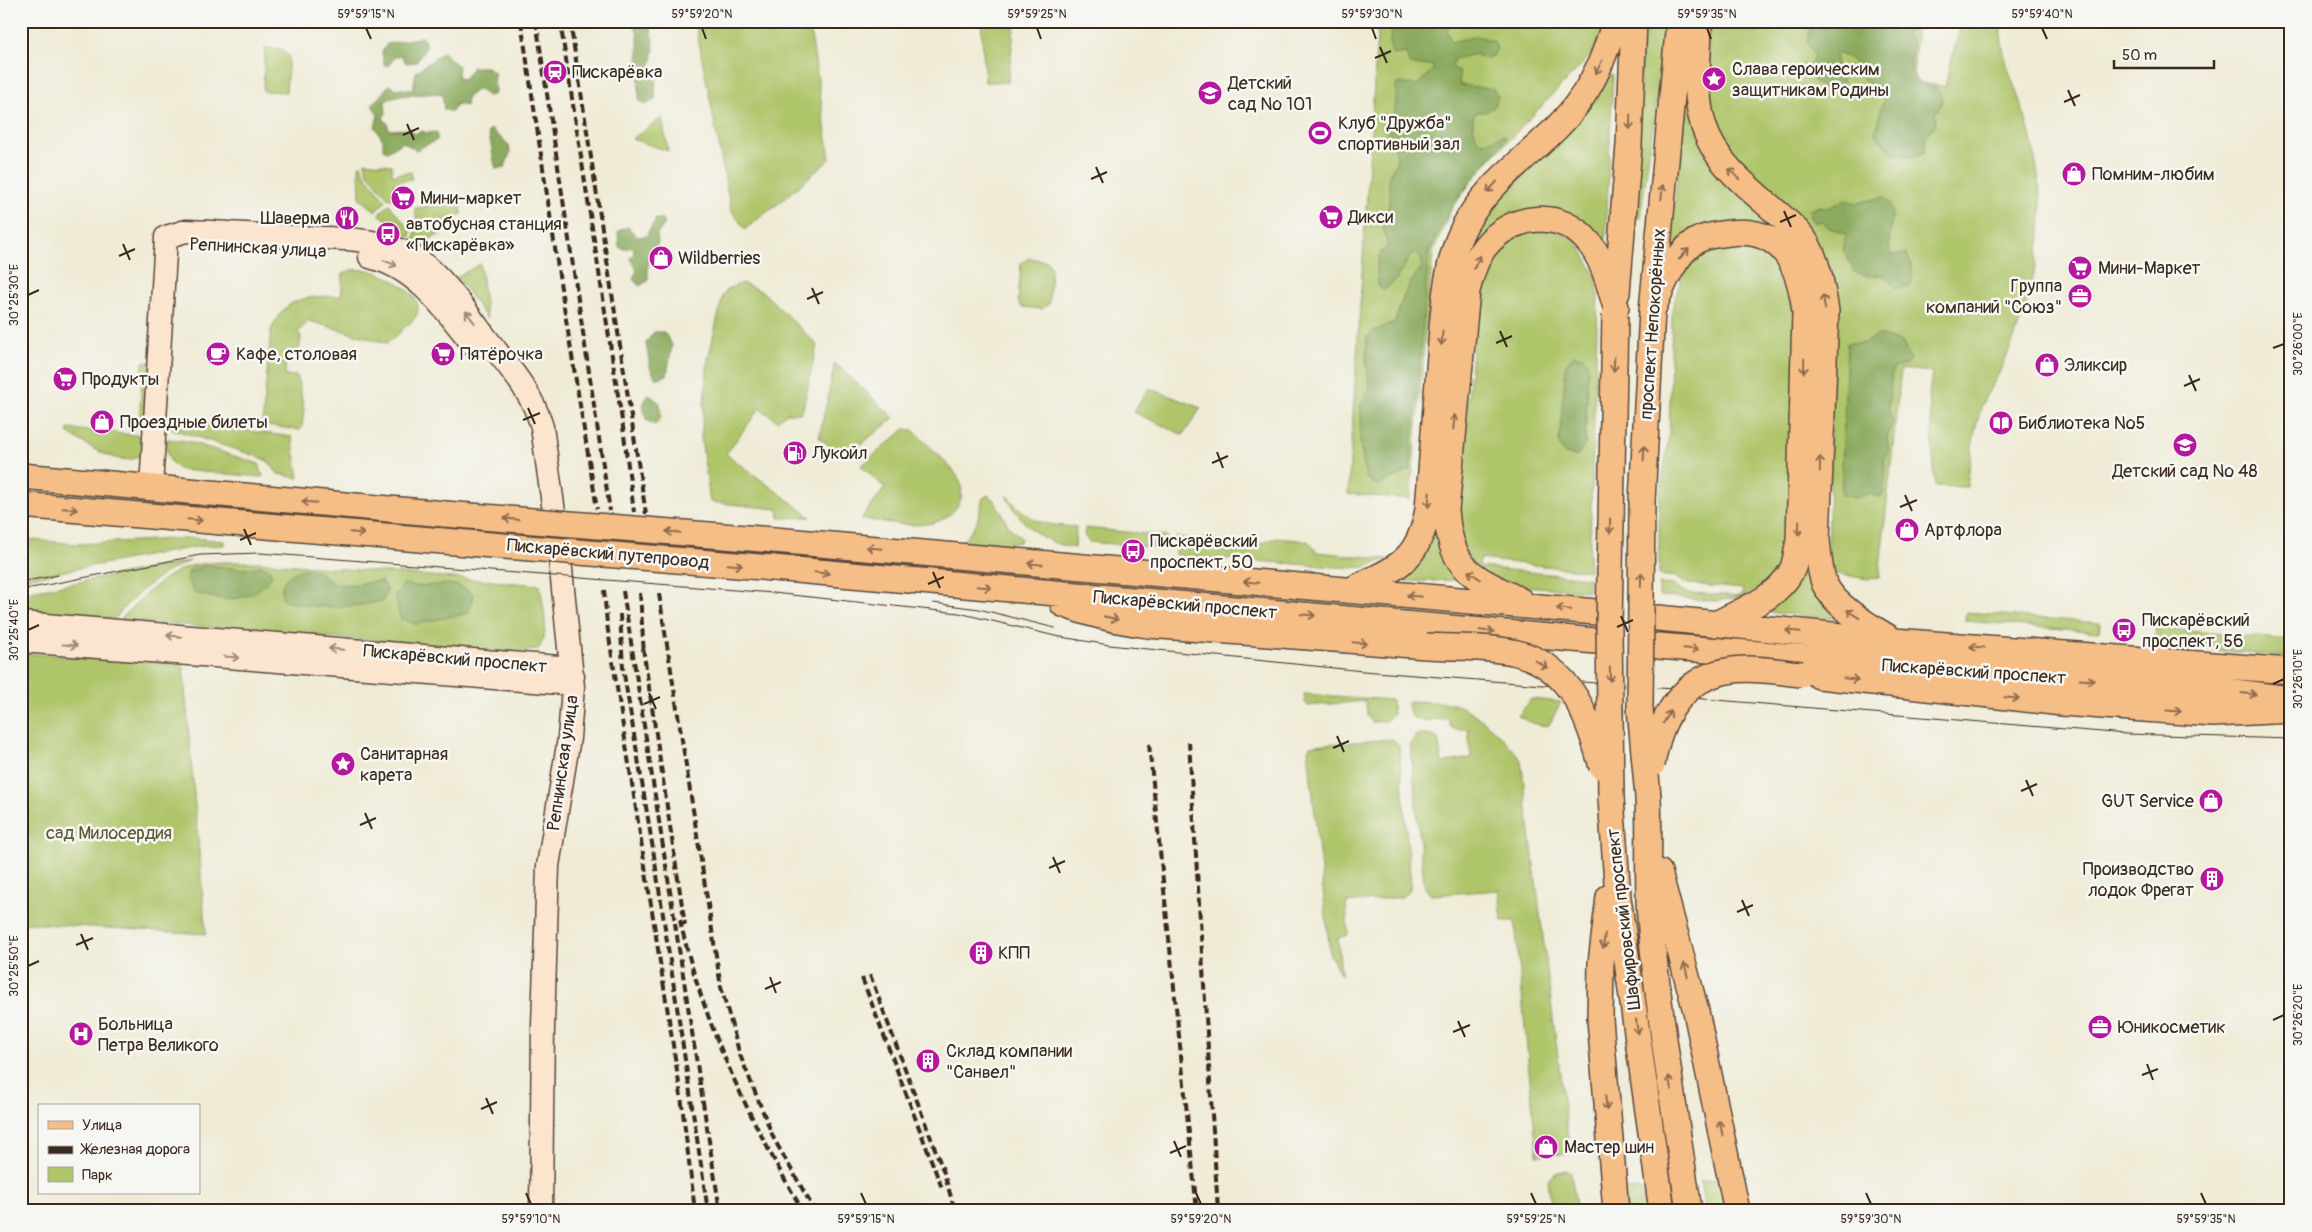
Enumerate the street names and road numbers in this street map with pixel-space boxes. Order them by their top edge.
street label: проспект Непокорённых [1635,228,1671,420]
street label: Репнинская улица [189,233,327,263]
street label: Пискарёвский путепровод [506,534,710,574]
street label: Пискарёвский проспект [1092,586,1278,624]
street label: Пискарёвский проспект [362,640,548,678]
street label: Пискарёвский проспект [1881,654,2067,690]
street label: Репнинская улица [542,694,584,832]
street label: Шафировский проспект [1601,827,1647,1011]

